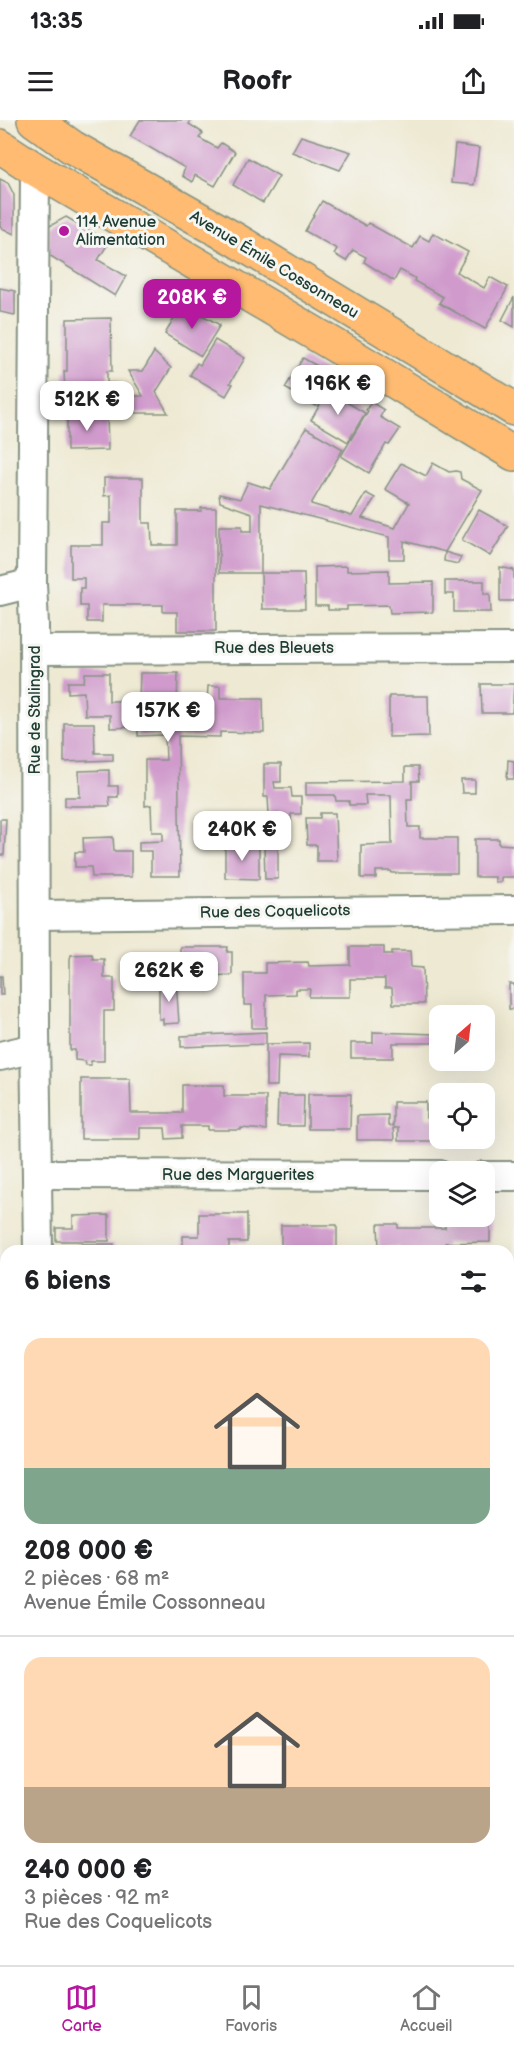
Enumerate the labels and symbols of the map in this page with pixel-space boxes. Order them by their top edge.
street label: Avenue Émile Cossonneau [186,205,363,323]
place label: 114 Avenue Alimentation [76,213,165,250]
marker: 114 Avenue Alimentation [57,224,71,238]
pin: 208K € [143,279,241,330]
pin: 196K € [289,365,387,416]
pin: 512K € [38,381,136,432]
street label: Rue des Bleuets [214,639,334,658]
street label: Rue de Stalingrad [26,645,45,775]
pin: 157K € [119,692,217,743]
pin: 240K € [193,811,291,862]
street label: Rue des Coquelicots [200,901,351,923]
pin: 262K € [120,952,218,1003]
north arrow [429,1005,495,1071]
street label: Rue des Marguerites [162,1166,314,1185]

